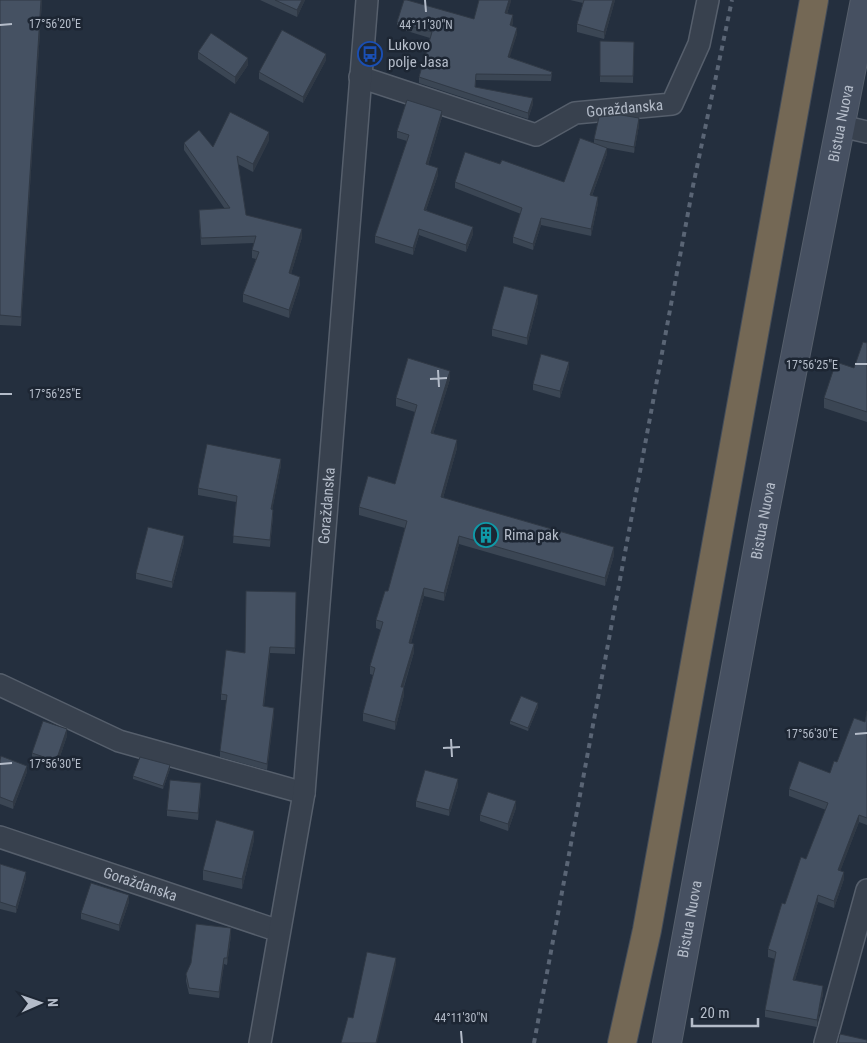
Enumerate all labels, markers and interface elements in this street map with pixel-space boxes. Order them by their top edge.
text: 17°56'20"E [29,17,81,31]
text: 44°11'30"N [399,18,453,32]
place label: Lukovo polje Jasa [388,36,449,71]
bus stop icon: Lukovo polje Jasa [357,41,383,67]
street label: Bistua Nuova [825,83,857,163]
street label: Goraždanska [586,96,664,121]
text: 17°56'25"E [786,358,838,372]
text: 17°56'25"E [29,387,81,401]
street label: Goraždanska [315,467,339,545]
street label: Bistua Nuova [747,481,779,561]
building icon: Rima pak [473,522,499,548]
place label: Rima pak [504,526,559,544]
text: 17°56'30"E [786,727,838,741]
text: 17°56'30"E [29,757,81,771]
street label: Goraždanska [101,863,180,905]
street label: Bistua Nuova [674,879,706,959]
north arrow [15,978,65,1028]
scale bar [692,996,758,1028]
text: N [45,998,61,1007]
text: 20 m [700,1004,730,1022]
text: 44°11'30"N [434,1011,488,1025]

